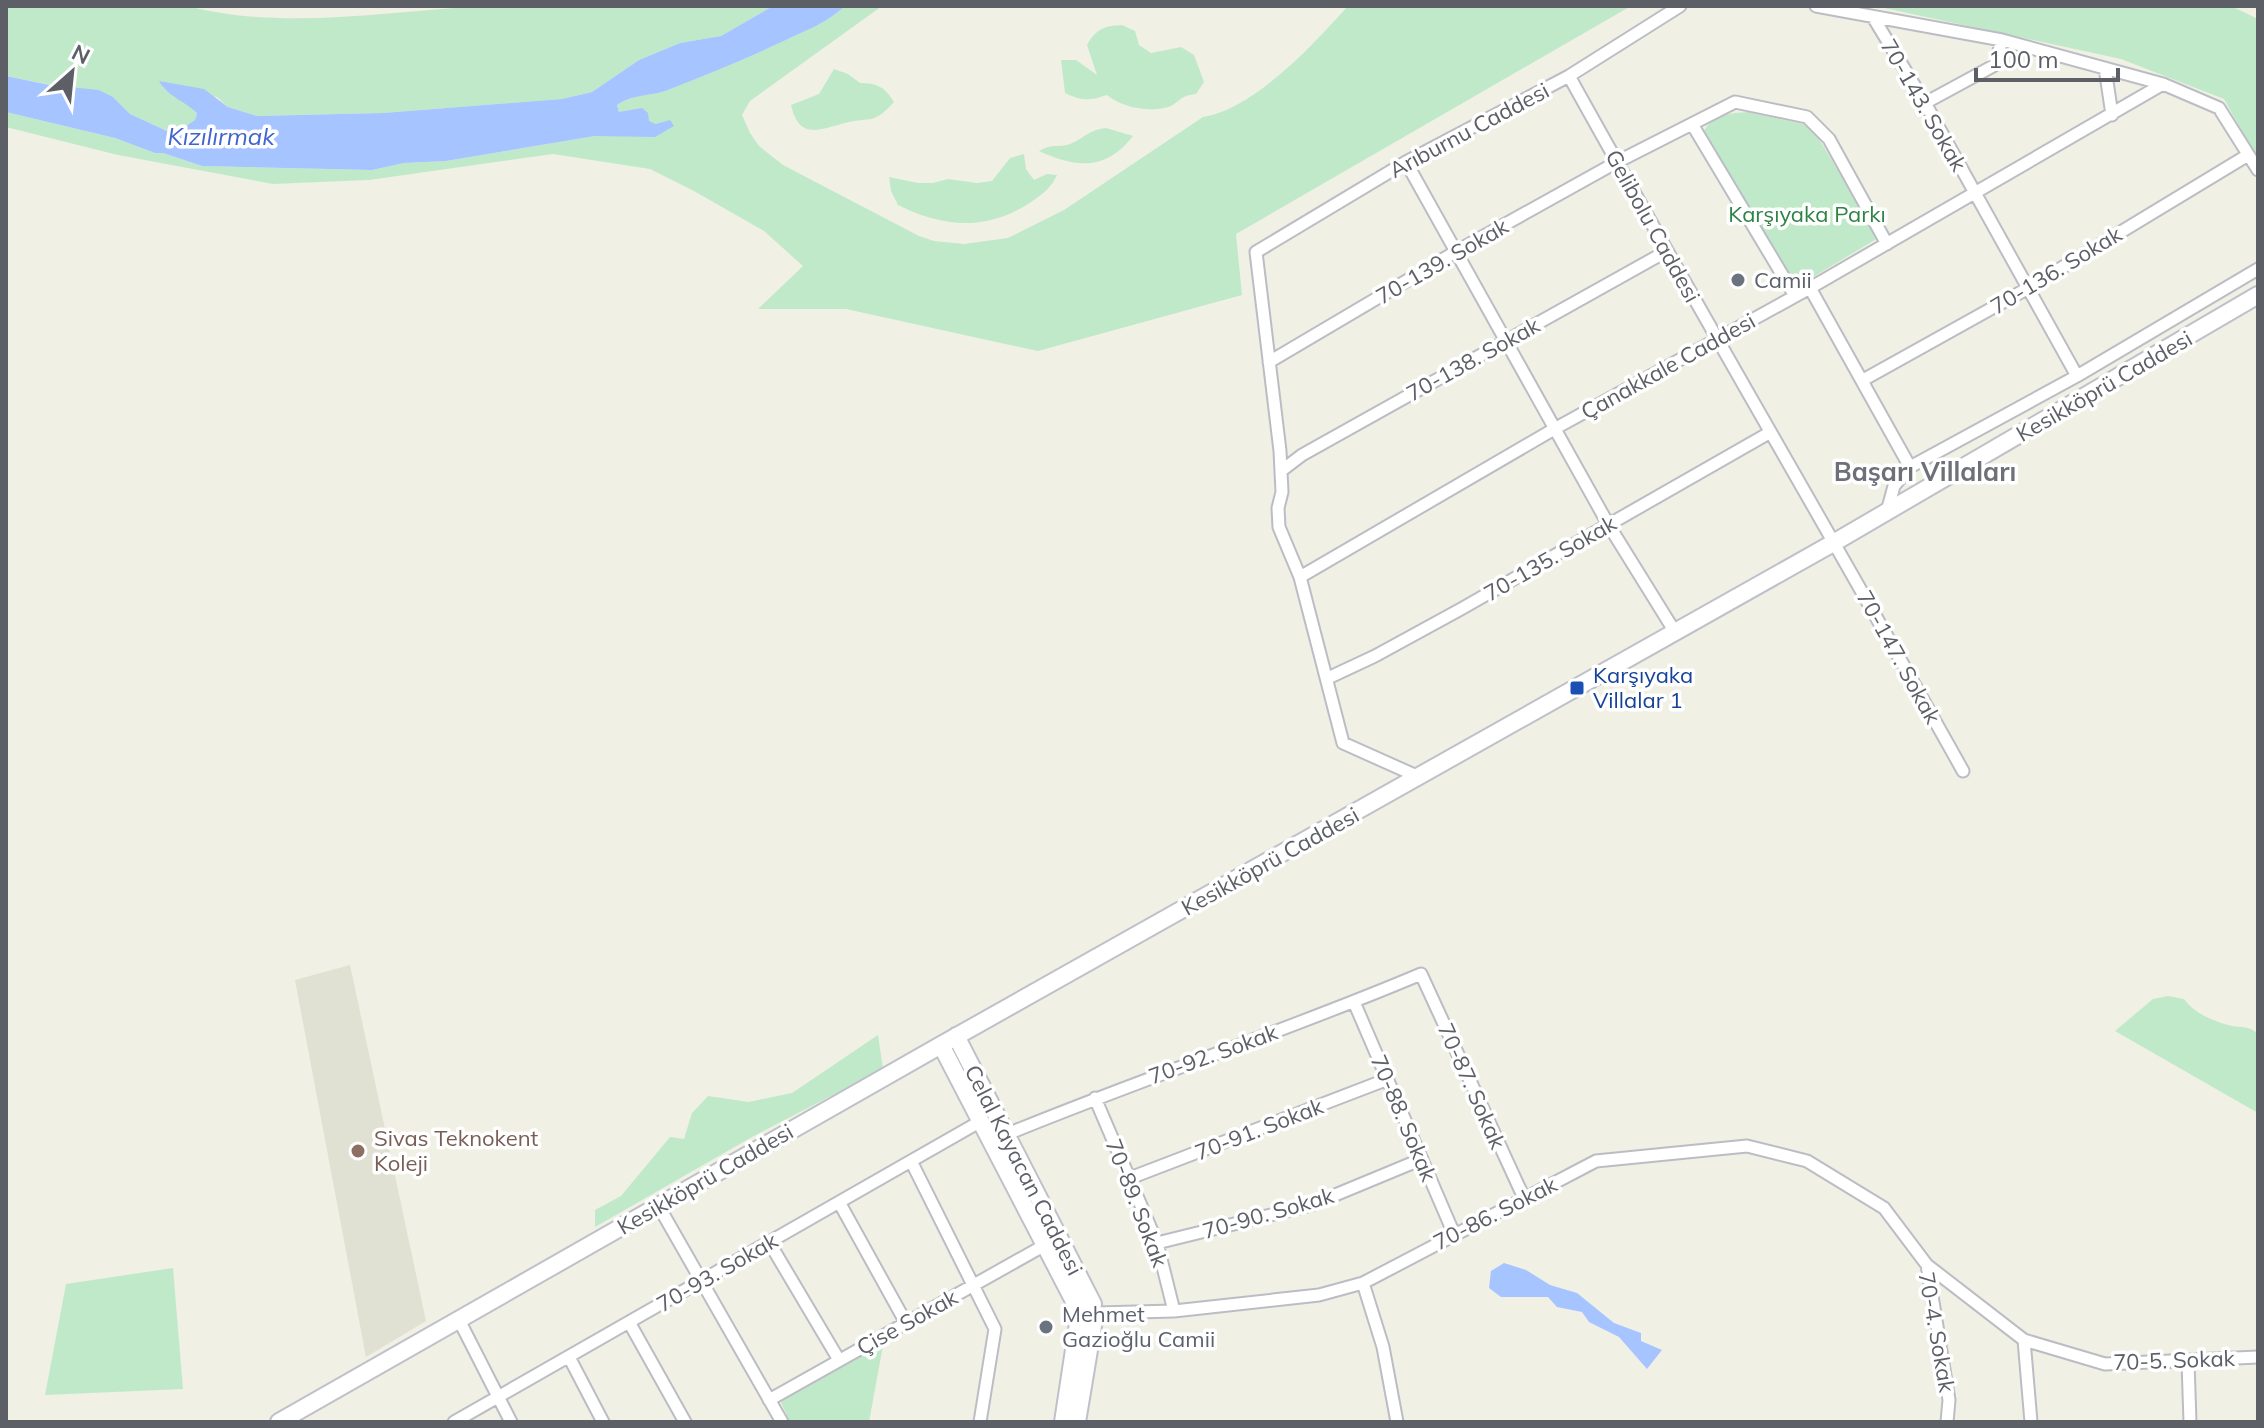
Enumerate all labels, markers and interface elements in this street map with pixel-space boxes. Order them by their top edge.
north arrow [32,32,112,112]
scale bar [1976,32,2118,82]
street label: 70-143. Sokak [1875,34,1974,177]
text: N [67,38,95,70]
text: 100 m [1988,44,2059,74]
street label: Arıburnu Caddesi [1384,76,1554,184]
water label: Kızılırmak [167,121,275,151]
street label: Gelibolu Caddesi [1599,145,1707,307]
park label: Karşıyaka Parkı [1728,200,1886,228]
street label: 70-139. Sokak [1371,211,1514,310]
street label: 70-136. Sokak [1985,219,2127,320]
place label: Camii [1754,266,1812,294]
marker: Camii [1729,271,1747,289]
street label: Çanakkale Caddesi [1576,306,1760,426]
street label: 70-138. Sokak [1401,311,1545,407]
street label: Kesikköprü Caddesi [2011,324,2197,448]
district label: Başarı Villaları [1834,455,2016,488]
street label: 70-135. Sokak [1479,508,1622,607]
street label: 70-147. Sokak [1851,585,1947,729]
place label: Karşıyaka Villalar 1 [1593,661,1693,714]
marker: Karşıyaka Villalar 1 [1568,679,1586,697]
street label: Kesikköprü Caddesi [1176,801,1364,921]
street label: 70-92. Sokak [1145,1018,1282,1090]
street label: 70-87. Sokak [1432,1019,1513,1154]
street label: 70-88. Sokak [1365,1050,1444,1186]
street label: Celal Kayacan Caddesi [959,1060,1089,1280]
street label: 70-91. Sokak [1191,1092,1328,1166]
street label: Kesikköprü Caddesi [612,1117,798,1241]
place label: Sivas Teknokent Koleji [374,1124,539,1177]
street label: 70-89. Sokak [1100,1135,1174,1272]
marker: Sivas Teknokent Koleji [349,1142,367,1160]
street label: 70-86. Sokak [1429,1170,1562,1256]
street label: 70-90. Sokak [1199,1181,1337,1245]
street label: 70-93. Sokak [652,1226,783,1318]
street label: 70-4. Sokak [1913,1270,1961,1395]
street label: Çise Sokak [852,1283,963,1361]
place label: Mehmet Gazioğlu Camii [1062,1300,1215,1353]
marker: Mehmet Gazioğlu Camii [1037,1318,1055,1336]
street label: 70-5. Sokak [2113,1344,2236,1376]

